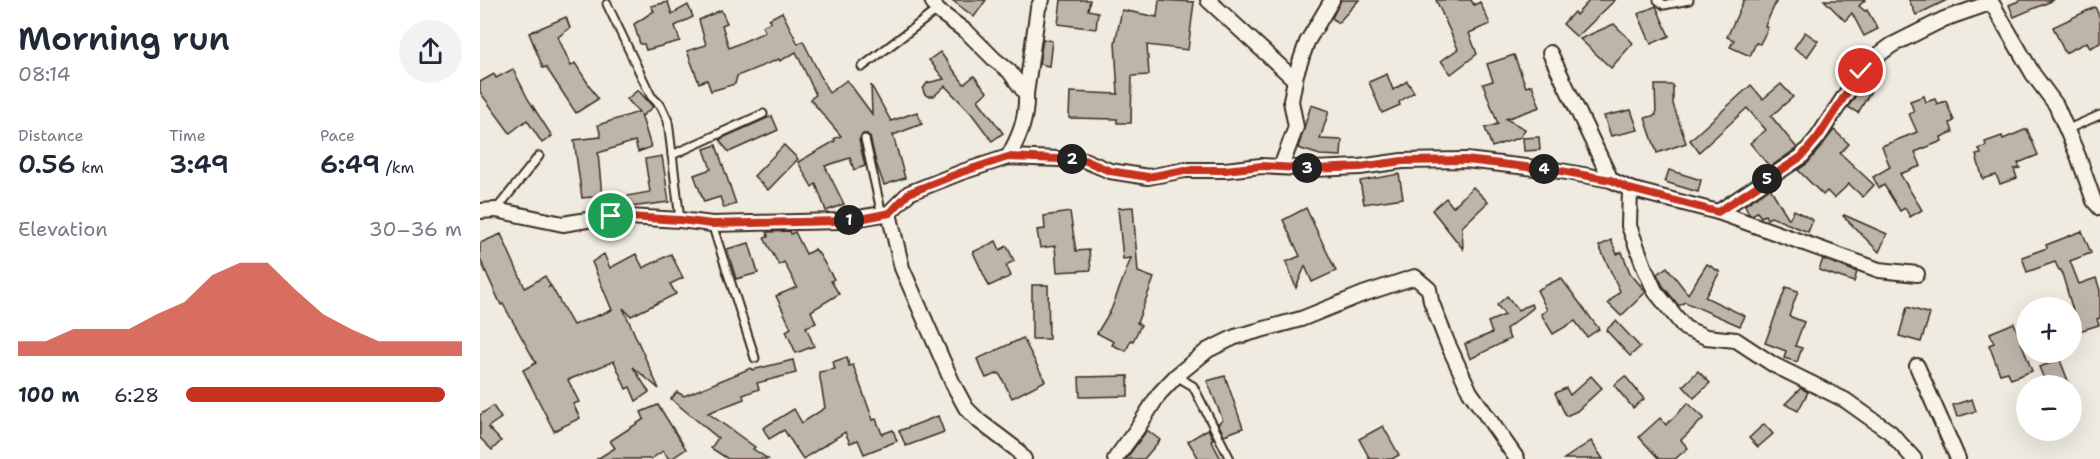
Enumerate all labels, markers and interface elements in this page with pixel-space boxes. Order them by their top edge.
text: Morning run [18,16,230,61]
button: share [399,20,462,83]
pin [1835,45,1886,96]
icon: check [1844,54,1877,87]
text: 08:14 [18,61,70,87]
text: Distance [18,125,84,146]
text: Time [169,125,206,146]
text: Pace [320,125,355,146]
pin: 2 [1057,144,1087,174]
text: 0.56 [18,146,76,181]
text: 3:49 [169,146,229,181]
text: 6:49 [320,146,380,181]
text: 2 [1066,148,1078,169]
pin: 3 [1292,153,1322,183]
pin: 4 [1529,154,1559,184]
text: km [76,157,104,178]
text: /km [380,157,414,178]
text: 3 [1301,157,1313,178]
text: 4 [1538,158,1550,179]
pin: 5 [1752,164,1782,194]
text: 5 [1762,168,1772,189]
pin [585,190,636,241]
icon: arrive [594,199,627,232]
pin: 1 [834,205,864,235]
text: 1 [845,209,853,230]
text: Elevation [18,216,108,242]
text: 30–36 m [369,216,462,242]
map controls [2016,297,2082,441]
button: + [2016,297,2082,363]
button: − [2016,375,2082,441]
text: 100 m [18,382,80,408]
text: 6:28 [114,382,159,408]

